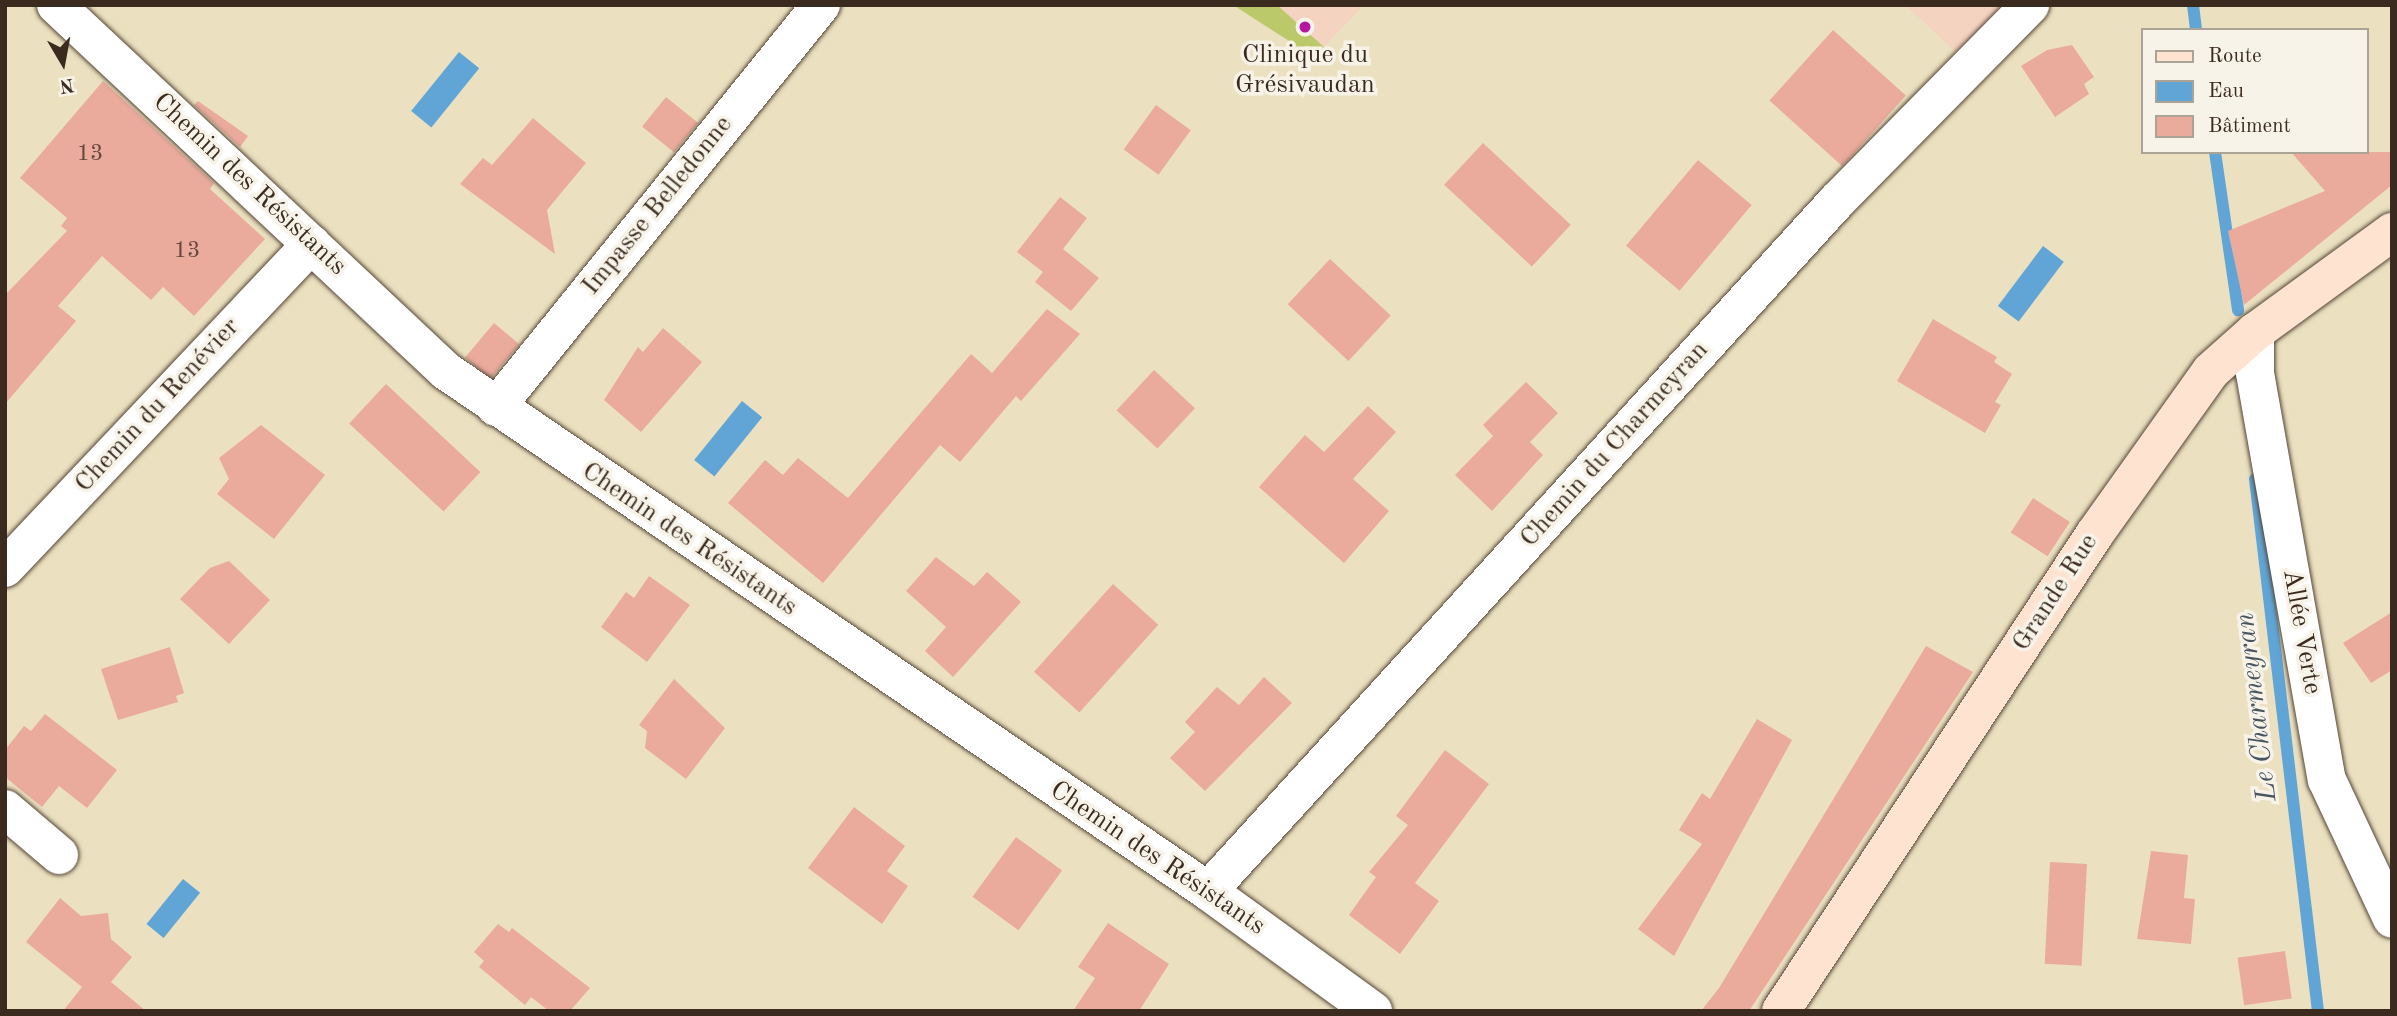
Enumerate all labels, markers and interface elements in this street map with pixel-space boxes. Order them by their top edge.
marker: Clinique du Grésivaudan [1295,17,1315,37]
north arrow [28,28,98,98]
legend [2142,28,2369,154]
place label: Clinique du Grésivaudan [1235,40,1375,102]
text: Route [2208,46,2262,67]
text: N [58,74,76,95]
text: Eau [2208,81,2244,102]
street label: Chemin des Résistants [146,87,352,283]
street label: Impasse Belledonne [576,110,740,302]
text: Bâtiment [2208,116,2291,137]
house number: 13 [77,140,103,168]
house number: 13 [174,237,200,265]
street label: Chemin du Renévier [69,312,247,500]
street label: Chemin du Charmeyran [1514,336,1716,554]
street label: Chemin des Résistants [575,456,803,624]
street label: Grande Rue [2007,529,2105,657]
street label: Allée Verte [2275,567,2327,697]
water label: Le Charmeyran [2229,611,2285,803]
street label: Chemin des Résistants [1043,775,1271,943]

